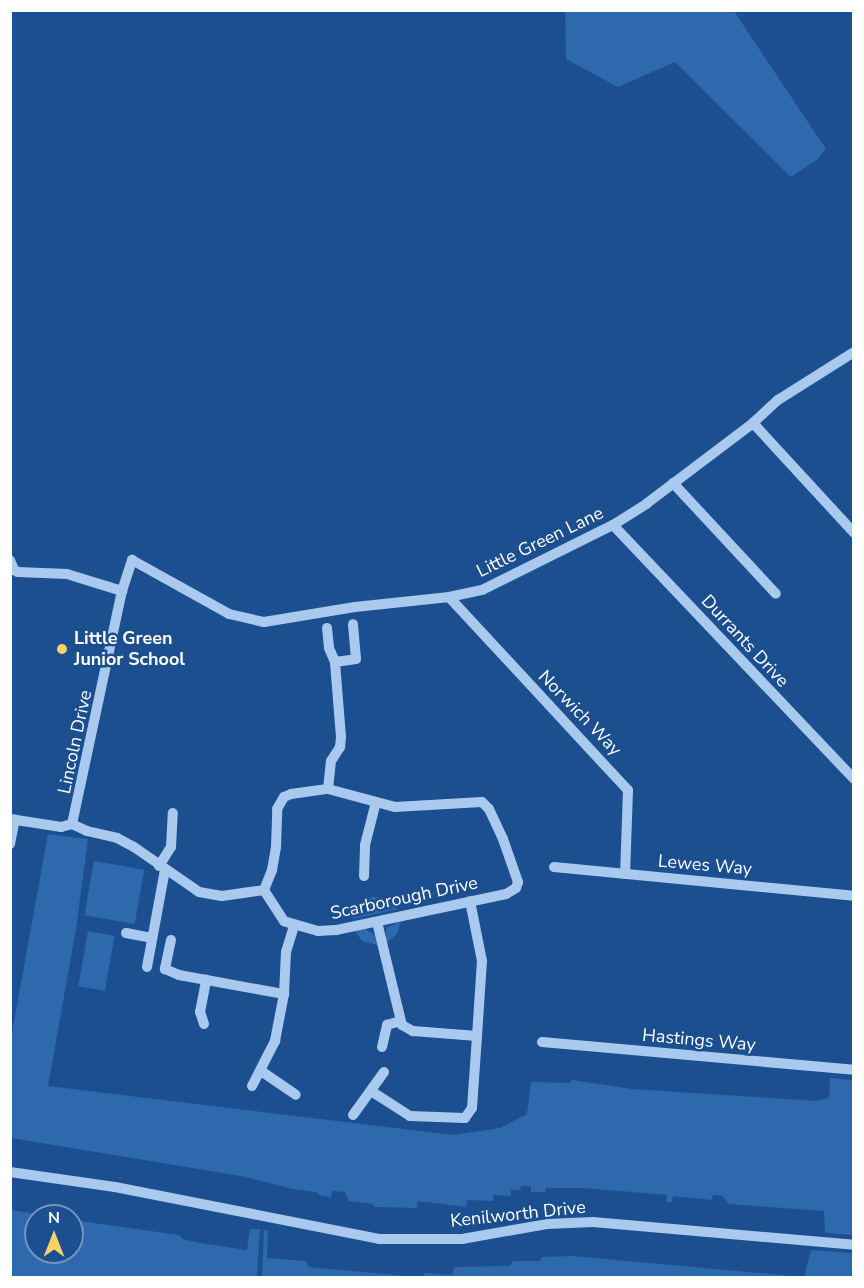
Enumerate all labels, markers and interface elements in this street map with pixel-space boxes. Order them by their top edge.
street label: Little Green Lane [473,502,607,582]
street label: Durrants Drive [697,590,793,692]
place label: Little Green Junior School [74,628,185,670]
marker: Little Green Junior School [55,642,69,656]
street label: Norwich Way [534,666,626,760]
street label: Lincoln Drive [53,688,97,796]
street label: Lewes Way [657,850,753,880]
street label: Scarborough Drive [328,872,480,924]
street label: Hastings Way [641,1024,757,1056]
street label: Kenilworth Drive [449,1196,587,1232]
north arrow [24,1204,84,1264]
text: N [48,1207,60,1229]

